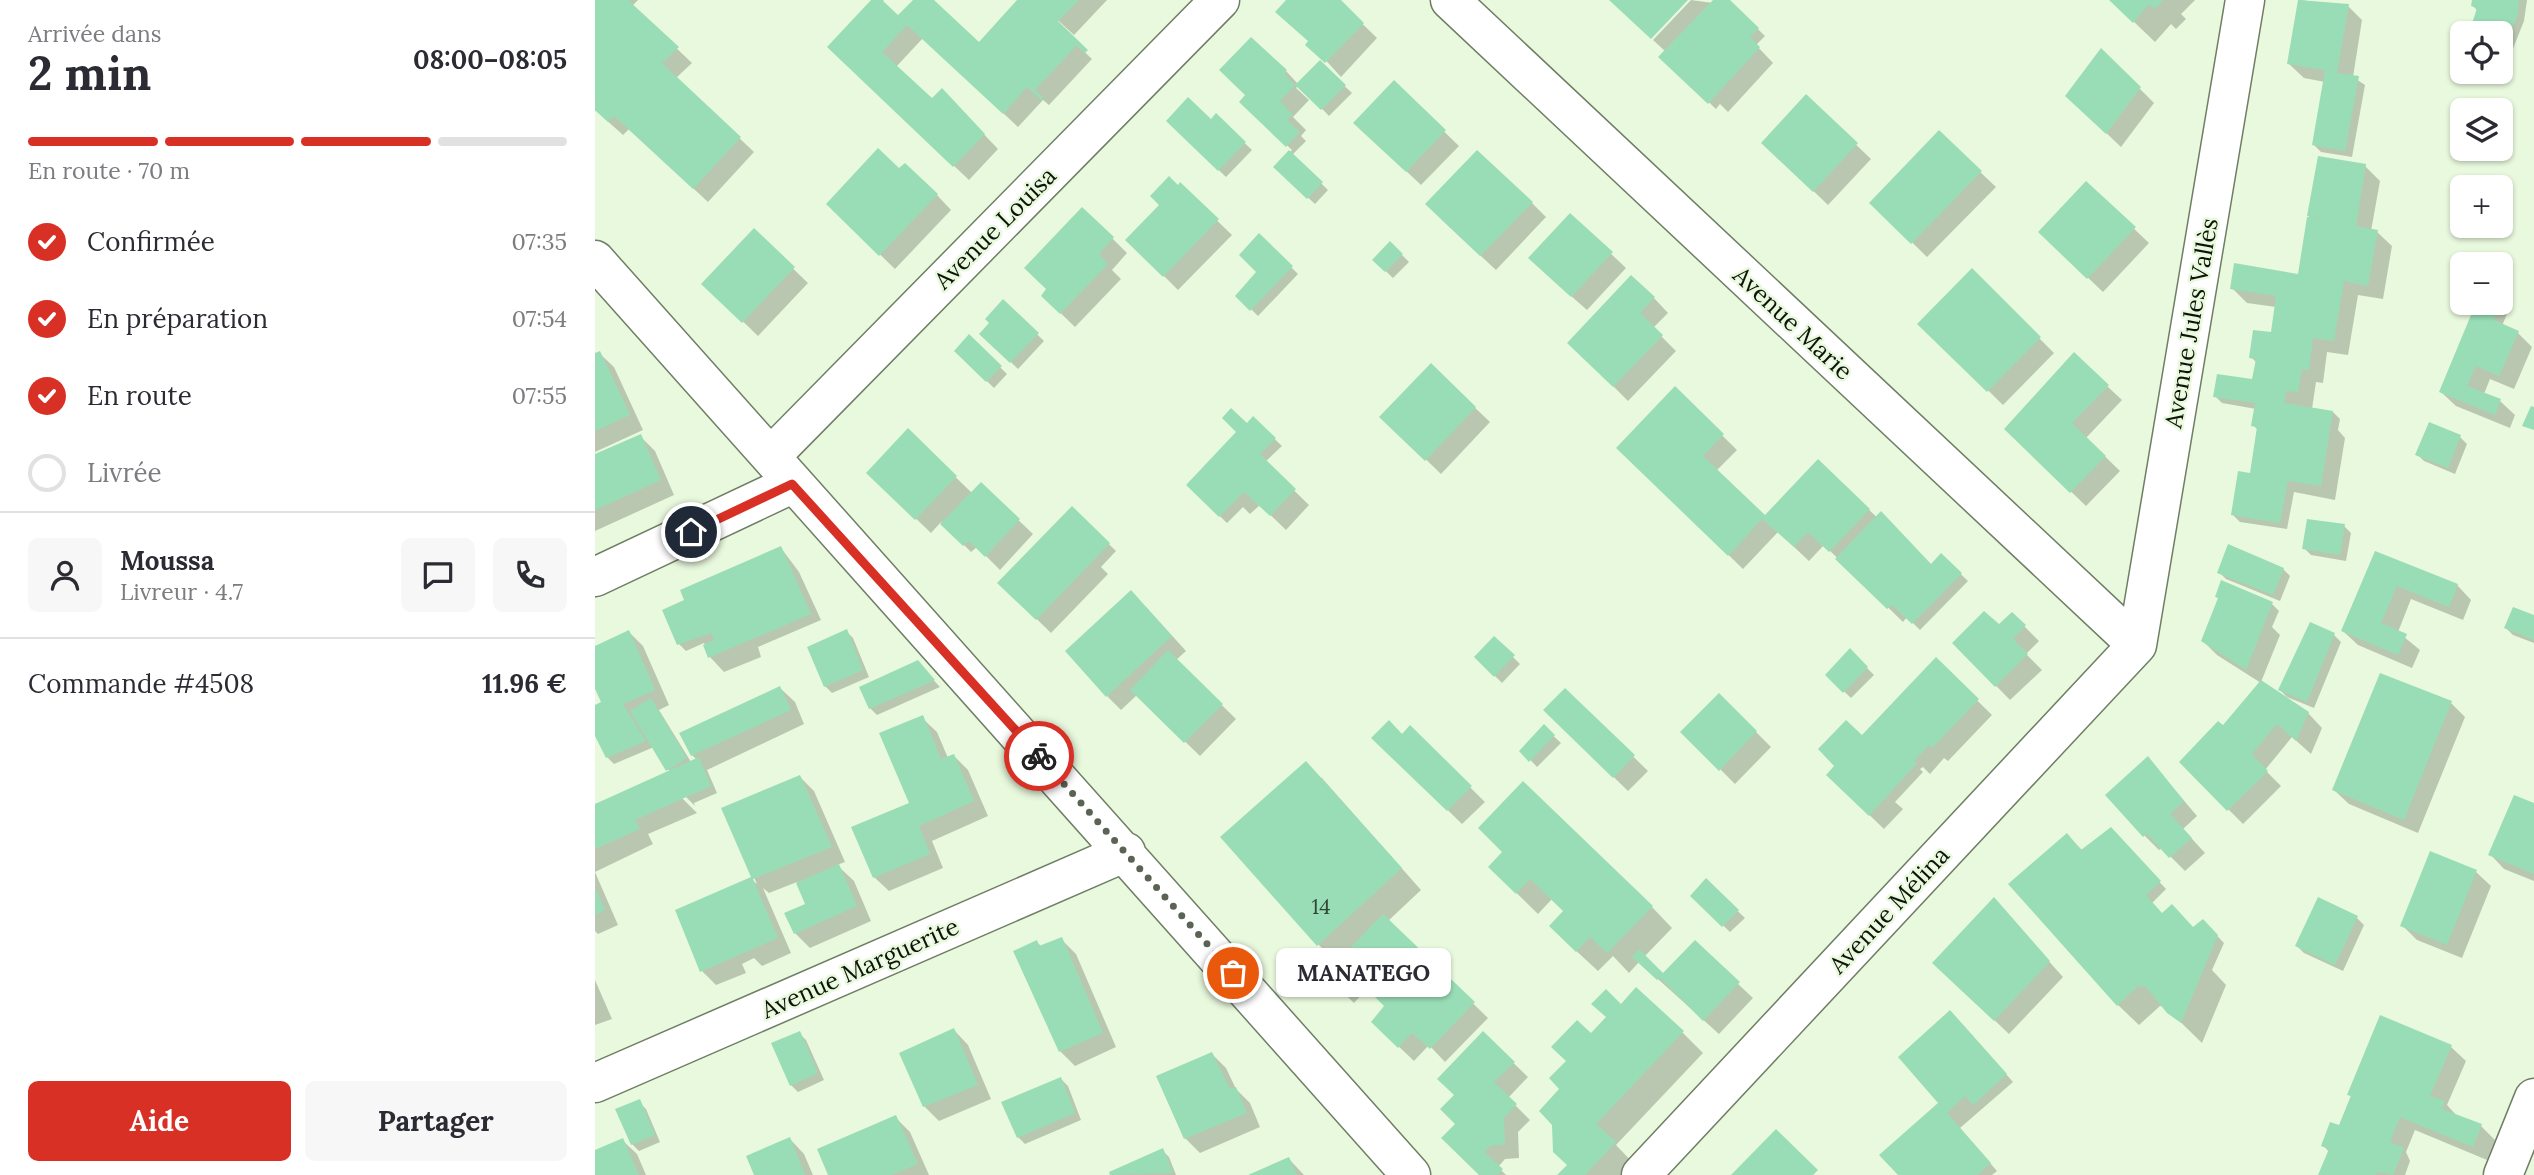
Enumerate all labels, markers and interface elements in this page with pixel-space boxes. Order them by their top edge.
text: Arrivée dans [28,19,161,48]
map controls [2450,21,2513,315]
button: locate [2450,21,2513,84]
text: 08:00–08:05 [413,43,567,76]
text: 2 min [28,44,151,103]
button: layers [2450,98,2513,161]
text: En route · 70 m [28,156,190,185]
street label: Avenue Louisa [927,160,1063,296]
button: + [2450,175,2513,238]
street label: Avenue Jules Vallès [2157,216,2225,431]
icon: check [28,223,66,261]
text: Confirmée [87,225,215,258]
text: 07:35 [512,227,567,256]
button: − [2450,252,2513,315]
street label: Avenue Marie [1726,259,1859,386]
icon: check [28,300,66,338]
text: En préparation [87,302,268,335]
text: 07:54 [512,304,567,333]
icon: check [28,377,66,415]
text: En route [87,379,192,412]
text: 07:55 [512,381,567,410]
text: Livrée [87,456,162,489]
pin [661,502,721,562]
icon: home [672,513,710,551]
button: person [28,538,102,612]
button: chat [401,538,475,612]
button: phone [493,538,567,612]
text: Moussa [120,544,214,577]
text: Livreur · 4.7 [120,577,243,606]
text: Commande #4508 [28,667,254,700]
text: 11.96 € [482,667,567,700]
courier [1004,721,1074,791]
icon: bike [1020,737,1058,775]
street label: Avenue Mélina [1821,840,1956,981]
house number: 14 [1311,893,1331,920]
street label: Avenue Marguerite [756,911,964,1026]
pin [1203,943,1263,1003]
callout: MANATEGO [1275,948,1450,998]
icon: bag [1214,954,1252,992]
text: MANATEGO [1297,958,1430,987]
button: Aide [28,1081,291,1161]
button: Partager [305,1081,567,1161]

